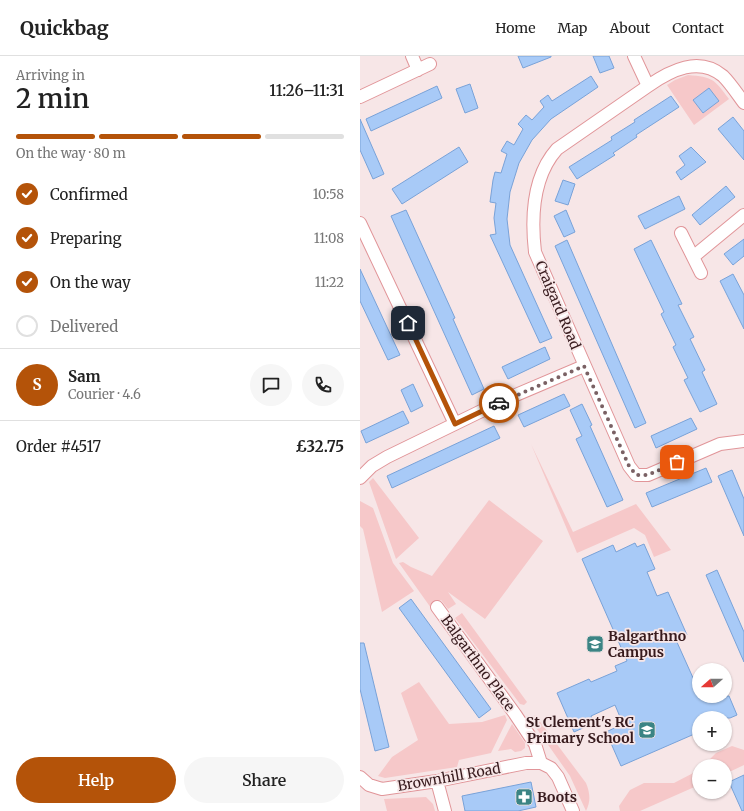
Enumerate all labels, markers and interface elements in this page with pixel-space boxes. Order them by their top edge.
text: Quickbag [20,16,109,40]
text: Home [495,19,536,37]
text: Map [558,19,587,37]
text: About [609,19,650,37]
text: Contact [672,19,724,37]
text: Arriving in [16,67,85,84]
text: 11:26–11:31 [269,81,344,100]
text: 2 min [16,82,89,115]
text: On the way · 80 m [16,145,126,162]
icon: check [16,183,38,205]
text: Confirmed [50,185,128,204]
text: 10:58 [313,186,344,203]
icon: check [16,227,38,249]
text: Preparing [50,229,122,248]
text: 11:08 [314,230,344,247]
street label: Craigard Road [531,258,585,353]
icon: check [16,271,38,293]
text: On the way [50,273,131,292]
text: 11:22 [315,274,344,291]
pin [391,306,425,340]
icon: home [397,312,419,334]
text: Delivered [50,317,118,336]
button: chat [250,364,292,406]
button: phone [302,364,344,406]
text: Sam [68,367,101,386]
text: S [32,375,42,394]
courier [479,383,519,423]
text: Courier · 4.6 [68,386,141,403]
icon: car [488,392,510,414]
text: Order #4517 [16,437,101,456]
text: £32.75 [296,437,344,456]
pin [660,445,694,479]
icon: bag [666,451,688,473]
street label: Balgarthno Place [437,612,519,714]
place label: Balgarthno Campus [608,627,686,661]
school or university icon: Balgarthno Campus [585,634,605,654]
north arrow [692,663,732,703]
map controls [692,663,732,799]
button: + [692,711,732,751]
place label: St Clement's RC Primary School [526,713,634,747]
school or university icon: St Clement's RC Primary School [637,720,657,740]
button: Help [16,757,176,803]
button: Share [184,757,344,803]
street label: Brownhill Road [396,759,503,795]
button: − [692,759,732,799]
pharmacy icon: Boots [514,787,534,807]
place label: Boots [537,788,577,806]

